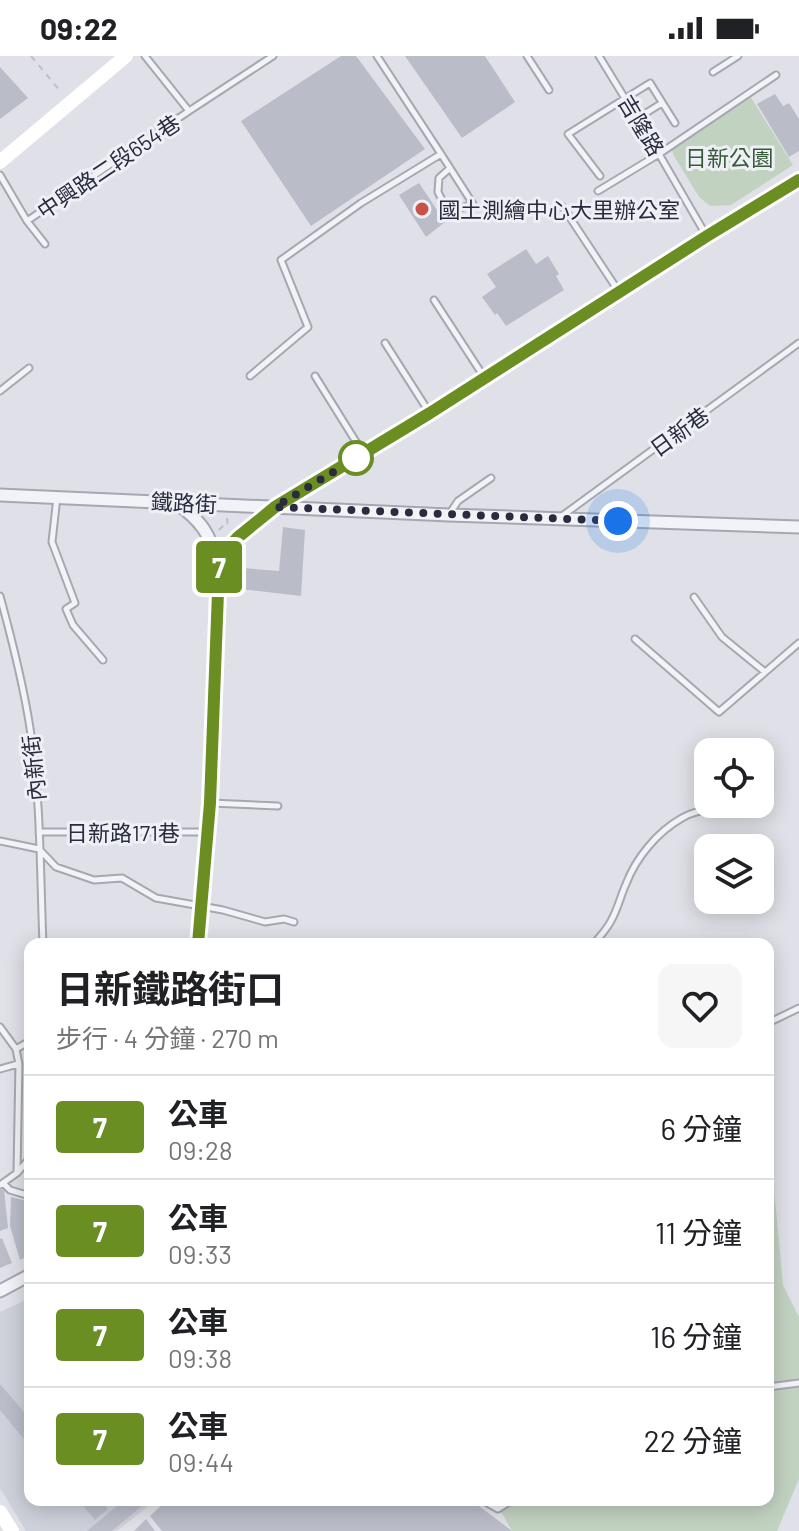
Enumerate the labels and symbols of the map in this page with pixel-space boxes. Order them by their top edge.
street label: 吉隆路 [614,90,670,160]
street label: 中興路二段654巷 [32,109,184,223]
park label: 日新公園 [685,144,773,170]
place label: 國土測繪中心大里辦公室 [438,196,680,222]
marker: 國土測繪中心大里辦公室 [413,200,431,218]
street label: 日新巷 [645,401,713,461]
unlabelled marker [339,441,373,475]
street label: 鐵路街 [150,487,218,517]
your location [598,501,638,541]
line badge: 7 [193,541,245,593]
street label: 內新街 [17,734,49,802]
street label: 日新路171巷 [66,819,180,845]

